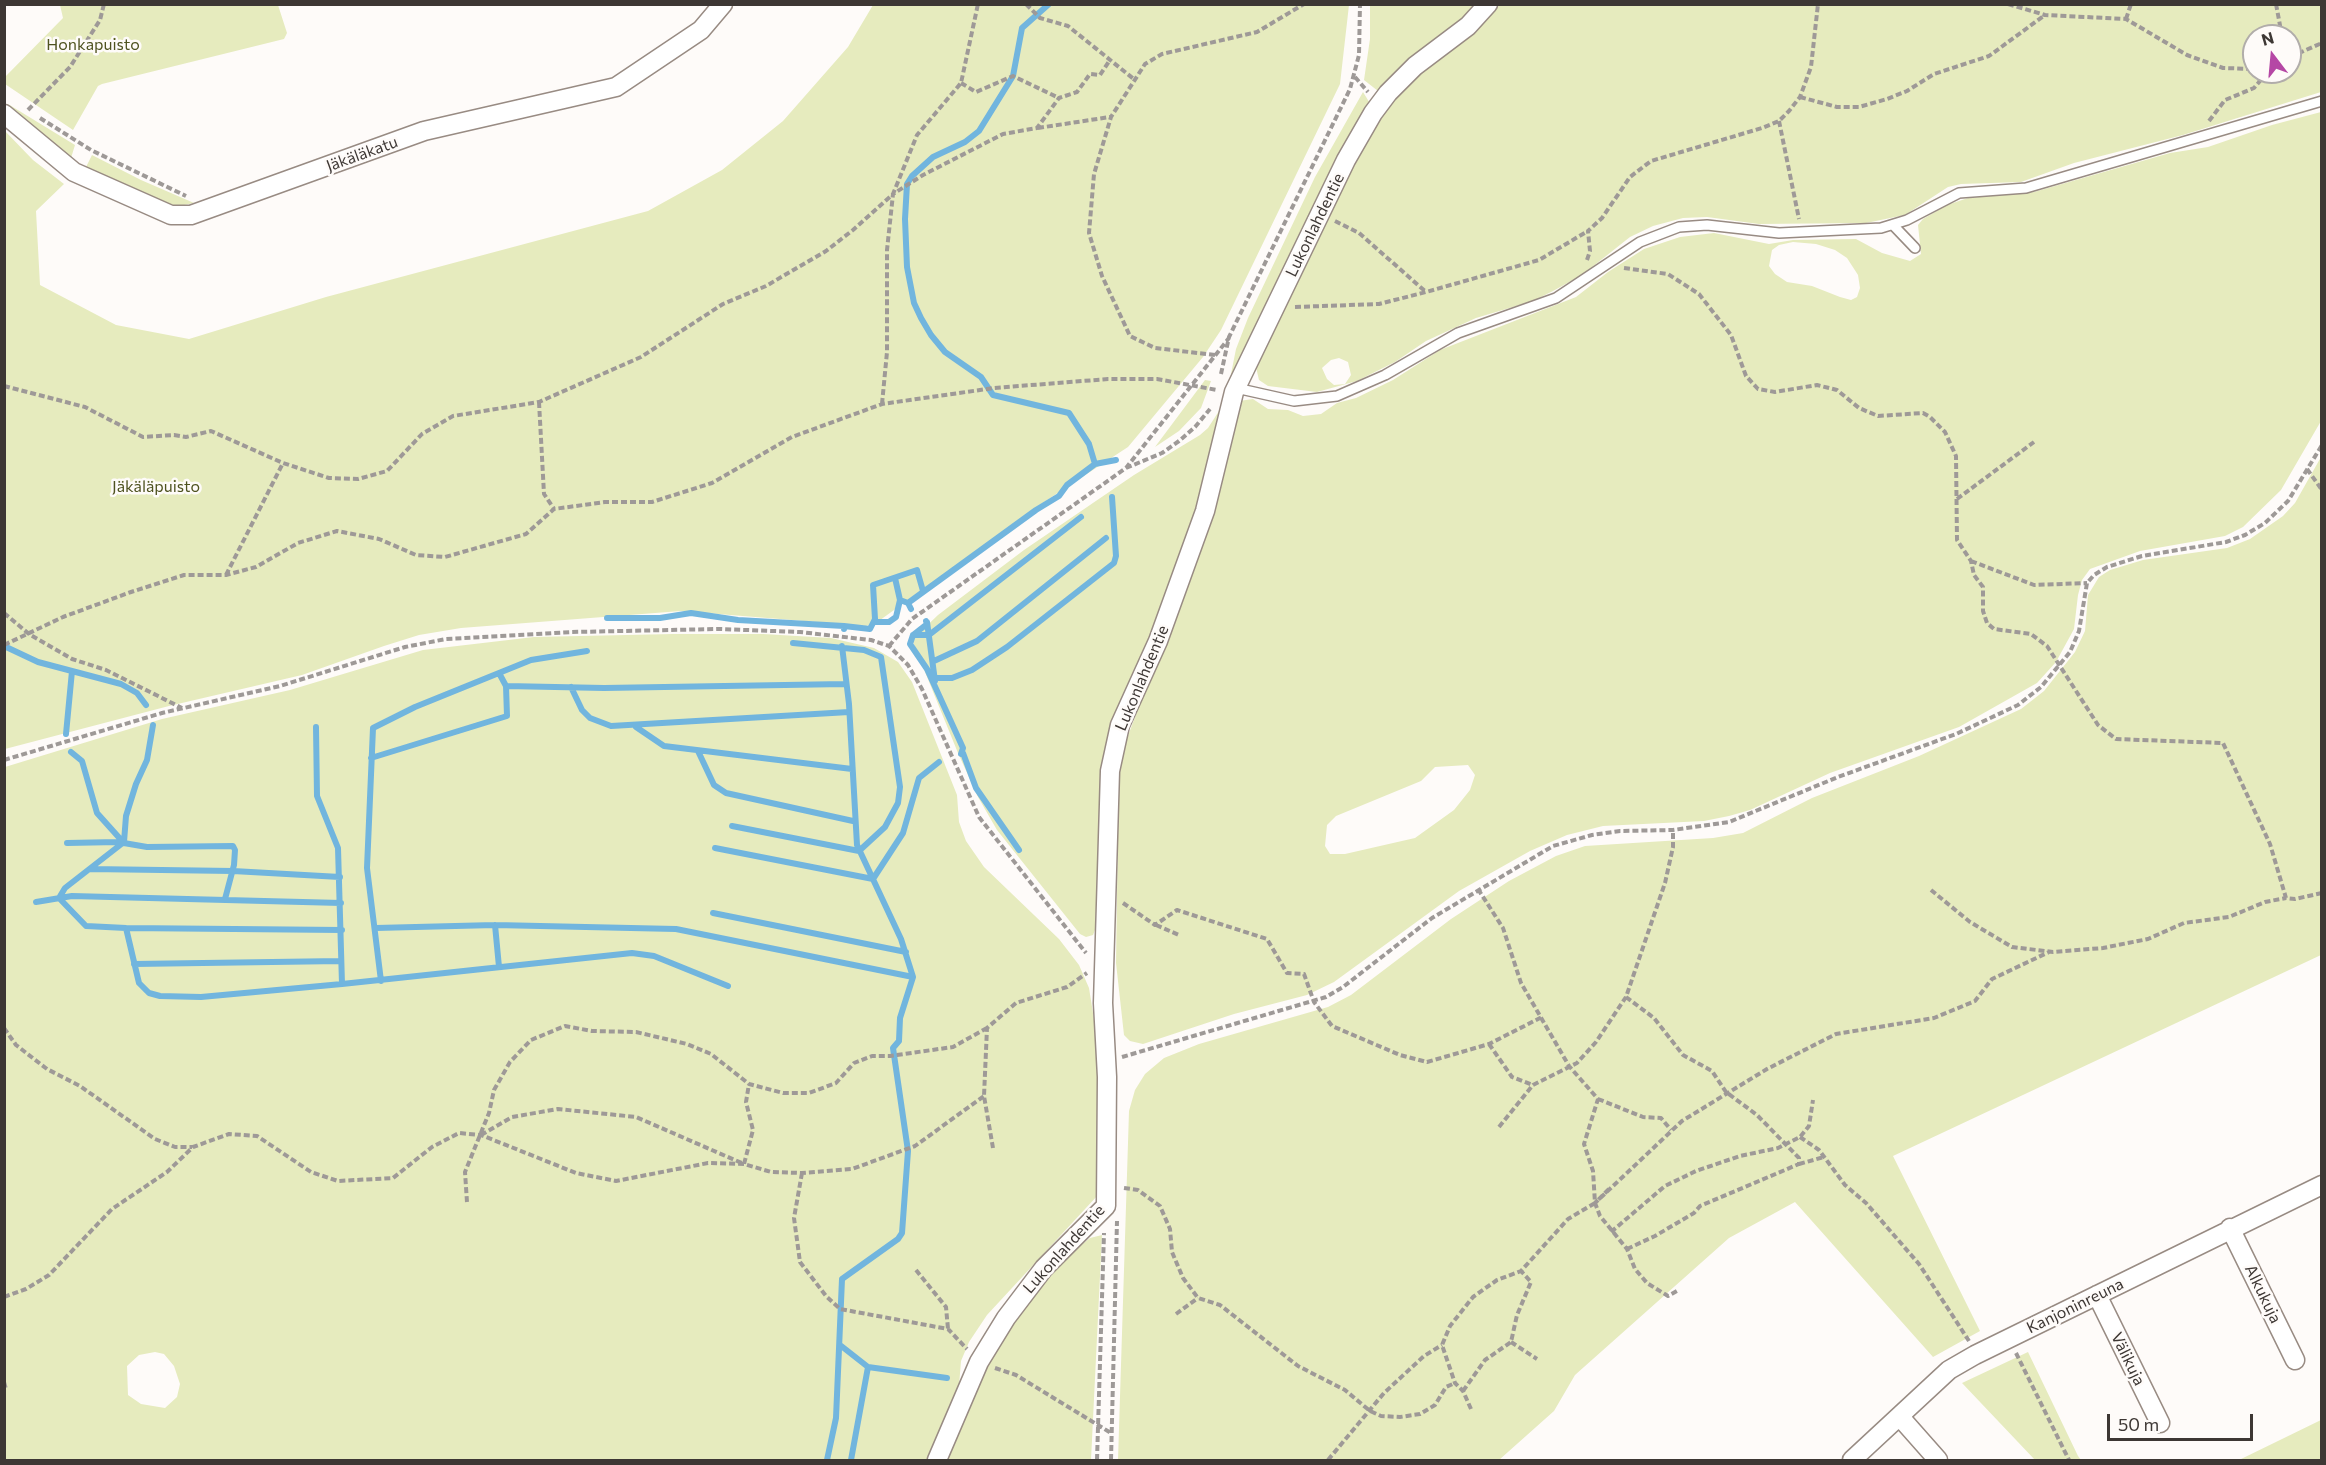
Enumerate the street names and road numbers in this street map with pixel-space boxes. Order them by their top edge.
street label: Jäkäläkatu [324,132,400,176]
street label: Lukonlahdentie [1282,170,1348,280]
street label: Lukonlahdentie [1111,622,1173,734]
street label: Lukonlahdentie [1019,1201,1109,1297]
street label: Alkukuja [2241,1262,2285,1326]
street label: Kanjoninreuna [2023,1274,2127,1338]
street label: Välikuja [2107,1329,2149,1389]

